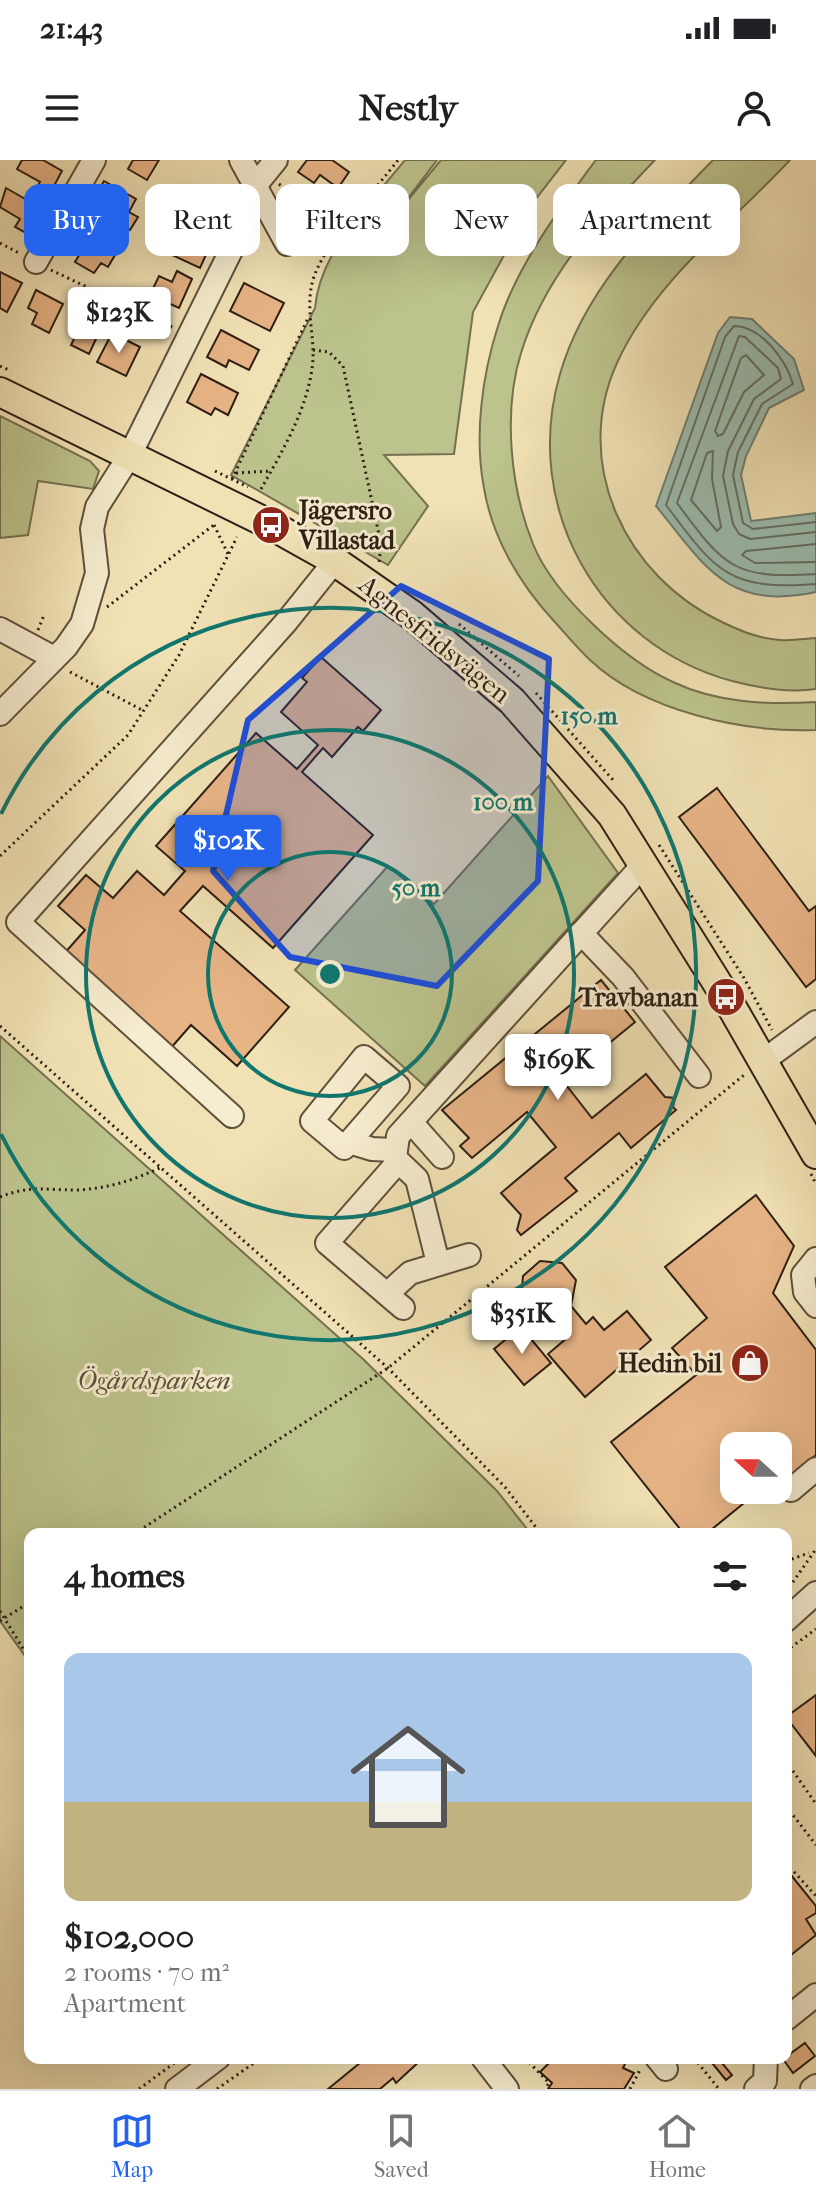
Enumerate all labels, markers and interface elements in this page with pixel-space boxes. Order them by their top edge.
text: 21:43 [40,11,103,46]
icon: menu [40,86,84,130]
icon: person [732,86,776,130]
text: Nestly [359,87,458,129]
chip: Buy [24,184,129,256]
chip: Rent [145,184,260,256]
chip: Filters [276,184,409,256]
chip: New [425,184,537,256]
chip: Apartment [553,184,740,256]
pin: $123K [63,287,175,355]
text: $123K [86,297,152,328]
place label: Jägersro Villastad [296,495,396,556]
bus stop icon: Jägersro Villastad [250,504,292,546]
street label: Agnesfridsvägen [352,568,517,710]
text: 150 m [560,702,619,730]
text: 100 m [473,788,534,816]
pin: $102K [172,815,284,883]
text: $102K [193,825,263,856]
text: 50 m [392,874,441,902]
centre of rings [316,960,344,988]
bus stop icon: Travbanan [705,976,747,1018]
place label: Travbanan [578,982,699,1013]
pin: $169K [502,1034,614,1102]
text: $169K [523,1044,593,1075]
pin: $351K [466,1288,578,1356]
text: $351K [490,1298,554,1329]
shop icon: Hedin bil [729,1342,771,1384]
place label: Hedin bil [618,1348,723,1379]
park label: Ögårdsparken [77,1365,231,1396]
north arrow [720,1432,792,1504]
map controls [720,1432,792,1504]
icon: filters [708,1554,752,1598]
text: 4 homes [64,1556,185,1596]
icon: home [336,1705,480,1849]
text: $102,000 [64,1917,194,1957]
text: 2 rooms · 70 m² [64,1957,229,1988]
text: Apartment [64,1988,186,2019]
tab: Map [110,2109,154,2183]
tab: Saved [374,2109,429,2183]
tab: Home [649,2109,706,2183]

